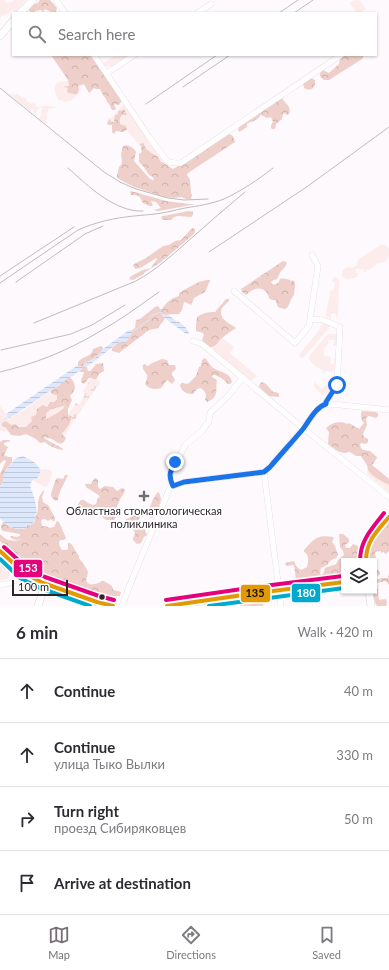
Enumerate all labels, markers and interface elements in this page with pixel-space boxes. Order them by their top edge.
search box [12,12,377,56]
icon: search [26,23,48,45]
text: Search here [58,25,135,43]
route start [328,376,346,394]
route end [166,453,184,471]
marker: Областная стоматологическая поликлиника [138,490,150,502]
place label: Областная стоматологическая поликлиника [66,504,222,530]
map controls [341,558,377,594]
button: layers [341,558,377,594]
line badge: 153 [13,559,43,578]
text: 153 [18,561,38,574]
scale bar [12,578,68,597]
text: 100 m [18,580,49,593]
line badge: 180 [291,583,321,603]
line badge: 135 [240,584,271,603]
text: 135 [245,586,265,599]
text: 180 [296,586,316,599]
unlabelled marker [97,592,107,602]
text: 6 min [16,622,58,643]
text: Walk · 420 m [297,624,373,640]
icon: ahead [16,680,38,702]
text: Continue [54,682,115,700]
text: 40 m [344,683,373,699]
text: Continue [54,738,115,756]
icon: ahead [16,744,38,766]
text: 330 m [336,747,373,763]
text: улица Тыко Вылки [54,756,165,772]
text: Turn right [54,802,119,820]
icon: right [16,808,38,830]
text: 50 m [344,811,373,827]
text: проезд Сибиряковцев [54,820,186,836]
icon: arrive [16,872,38,894]
text: Arrive at destination [54,874,191,892]
tab: Map [48,924,70,961]
tab: Directions [166,924,216,961]
tab: Saved [312,924,341,961]

